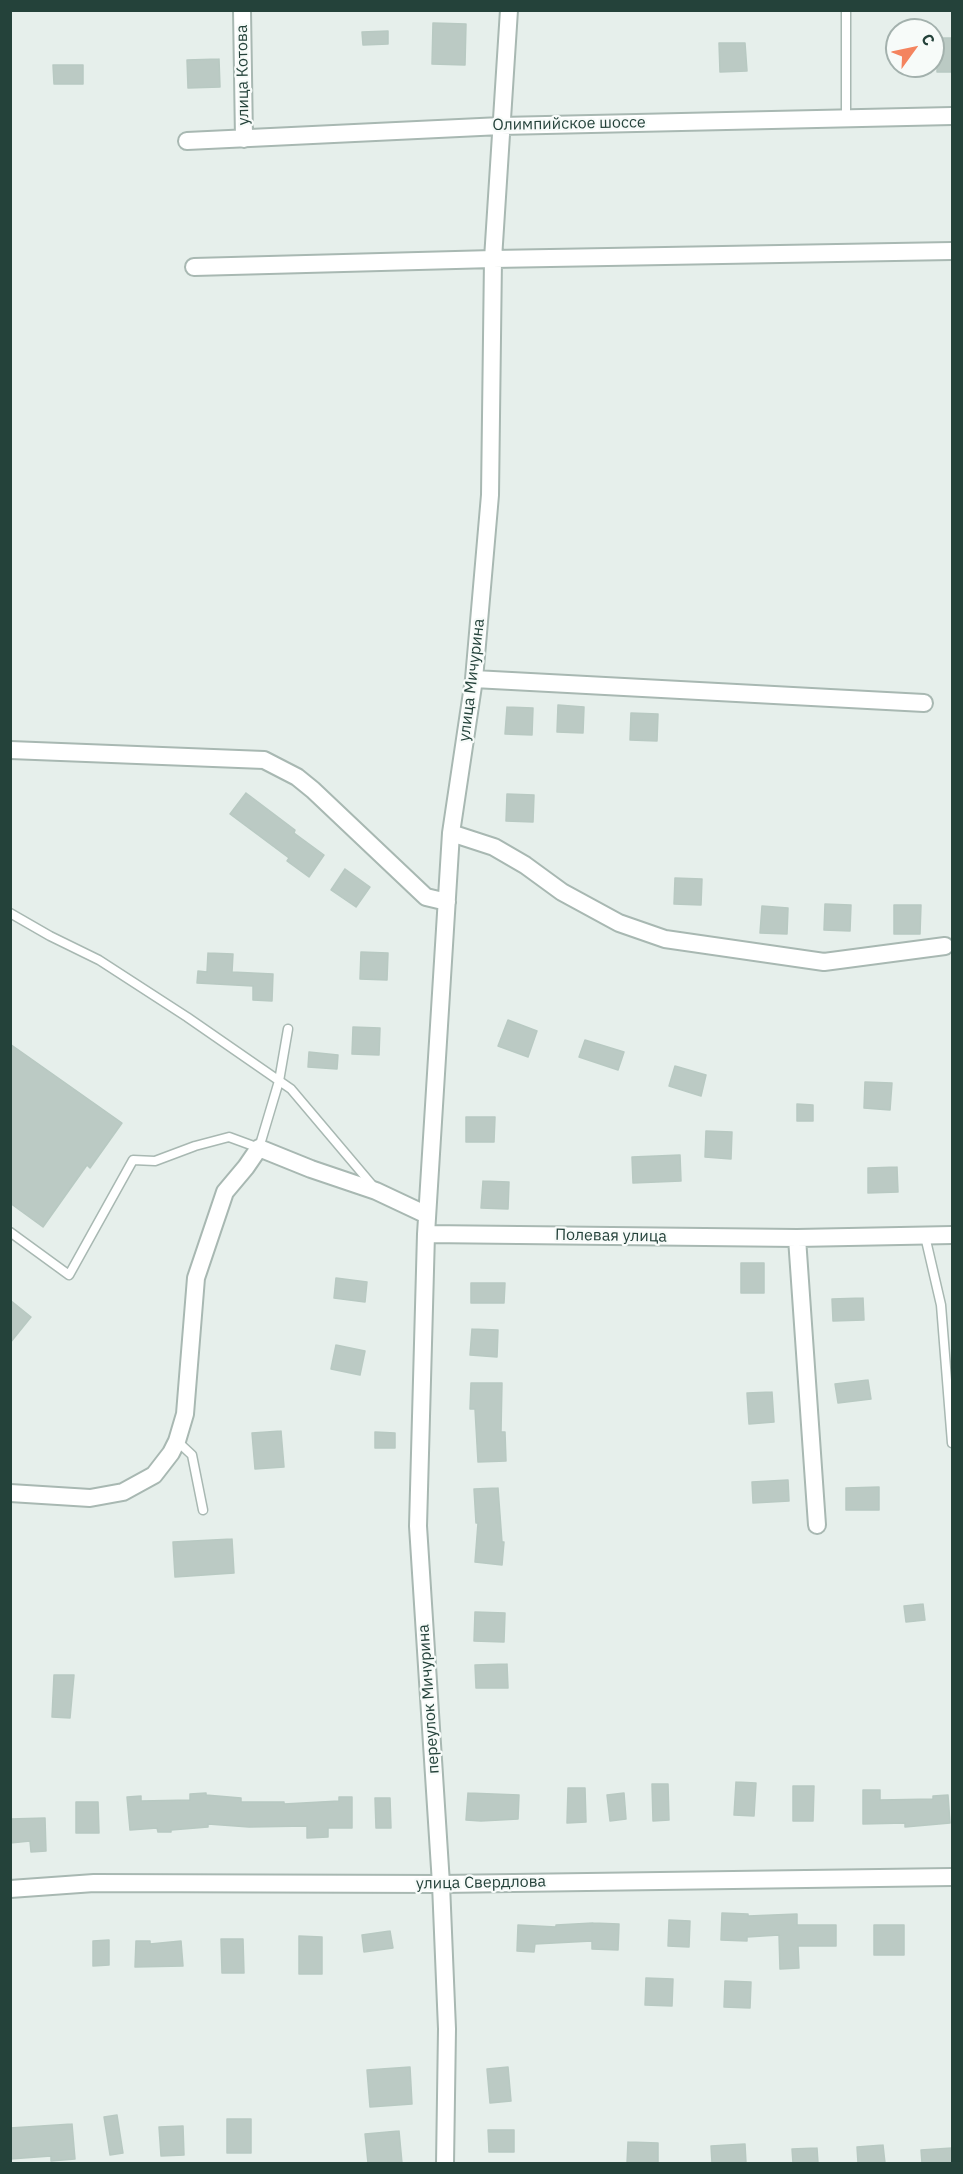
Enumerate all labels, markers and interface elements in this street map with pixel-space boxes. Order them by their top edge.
north arrow [885,18,945,78]
street label: улица Котова [233,24,253,126]
text: С [917,29,940,49]
street label: Олимпийское шоссе [492,113,646,135]
street label: улица Мичурина [455,617,489,743]
street label: Полевая улица [555,1225,667,1247]
street label: переулок Мичурина [414,1624,444,1774]
street label: улица Свердлова [416,1872,546,1894]

